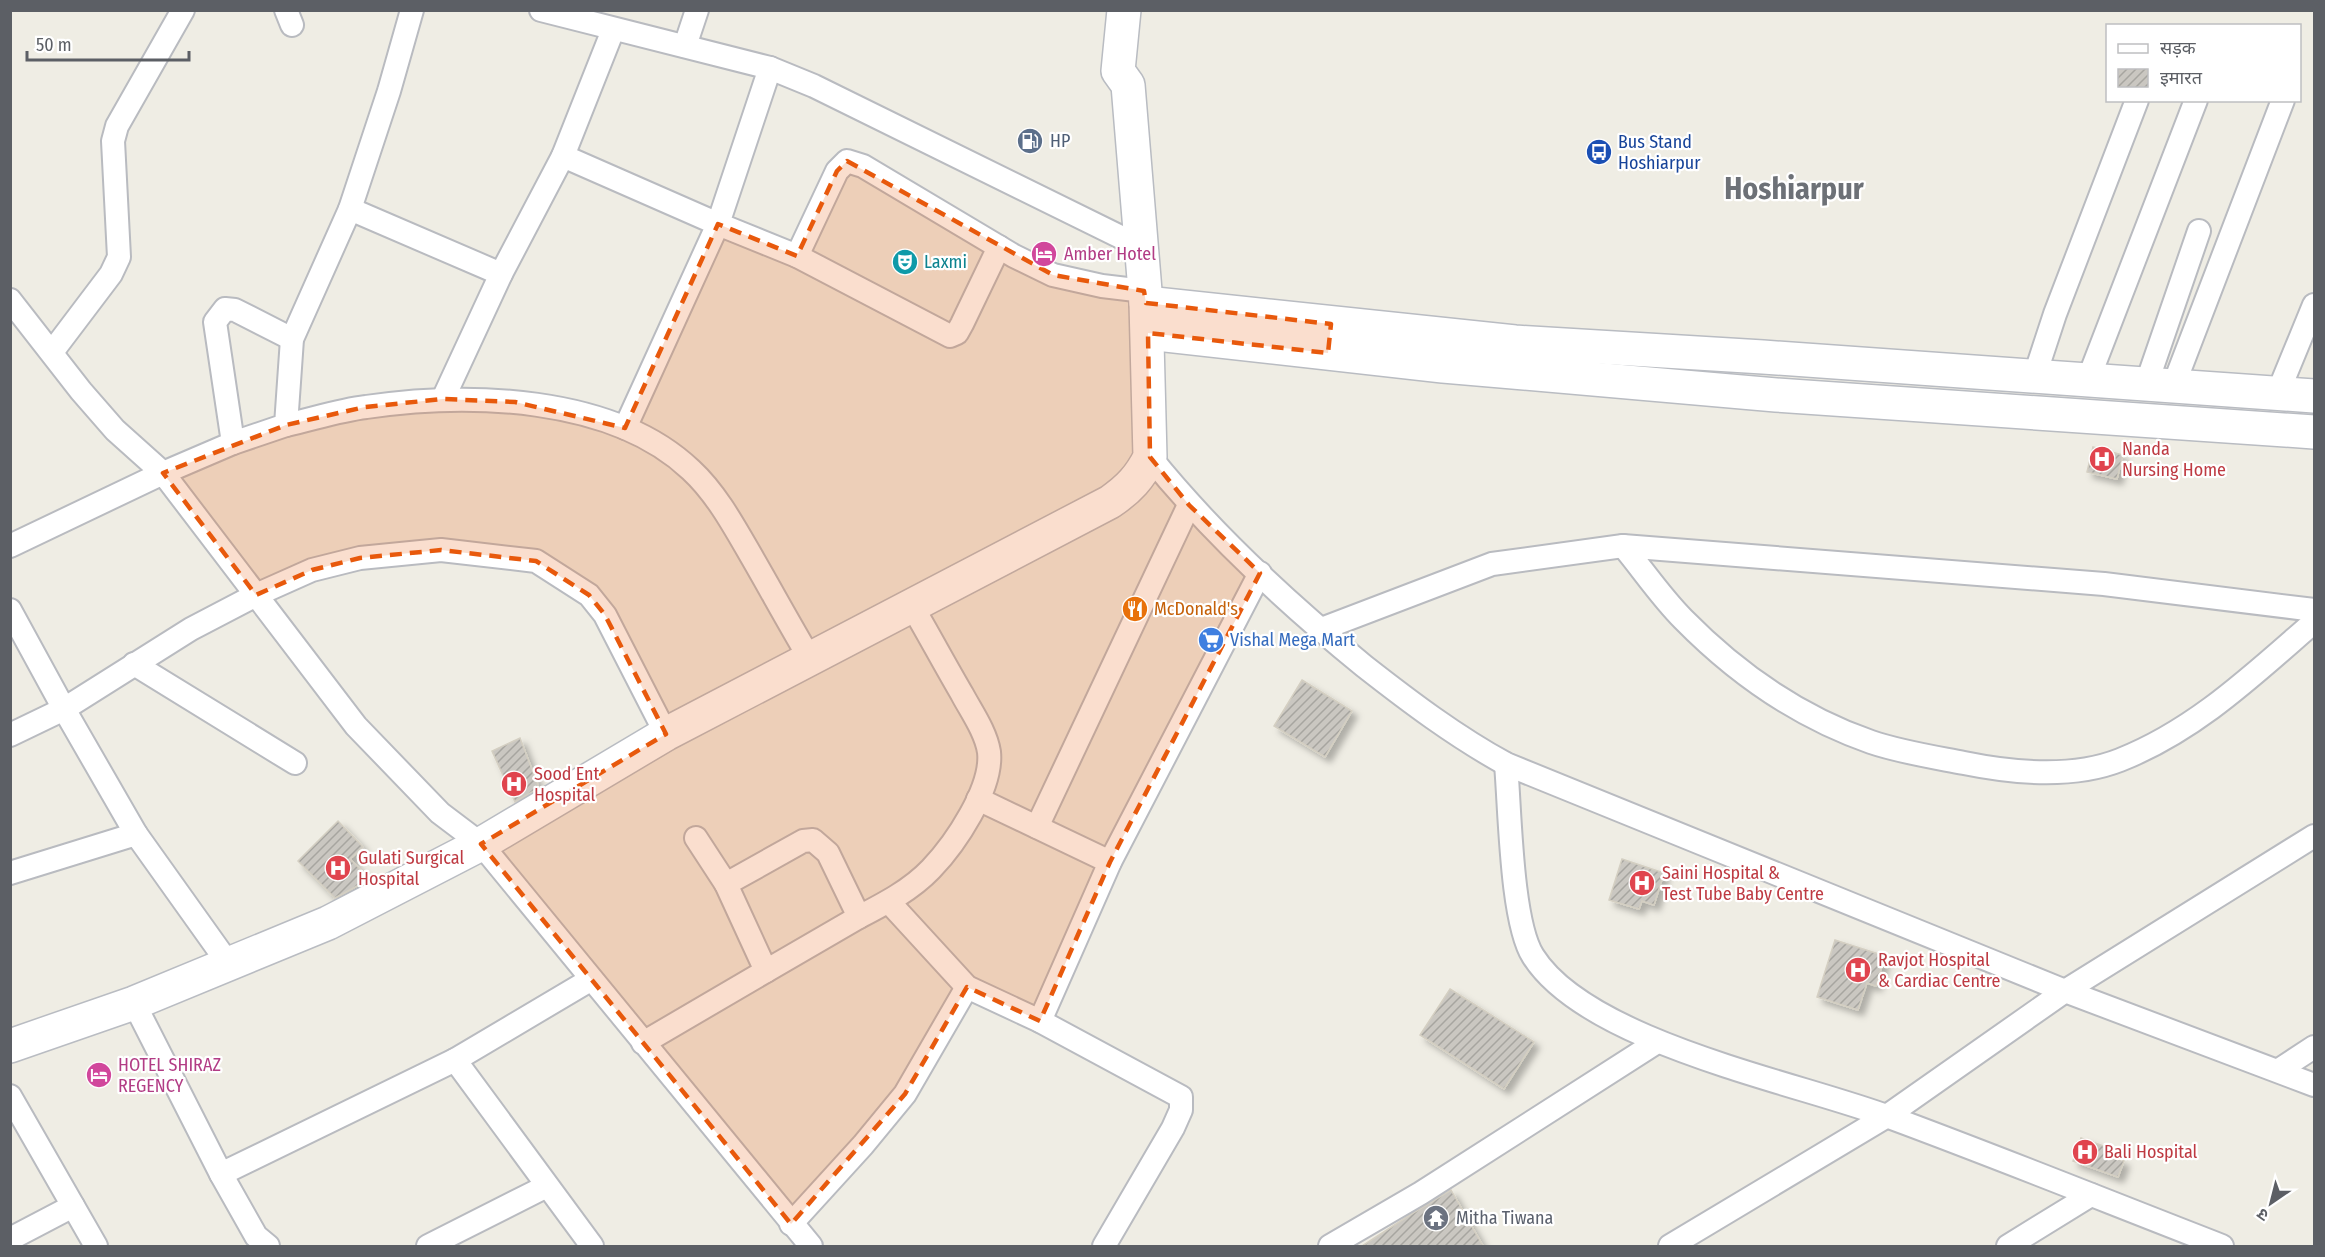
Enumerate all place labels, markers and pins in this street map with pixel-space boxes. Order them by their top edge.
fuel station icon: HP [1015,126,1045,156]
place label: HP [1050,130,1070,152]
place label: Bus Stand Hoshiarpur [1618,131,1701,174]
bus stop icon: Bus Stand Hoshiarpur [1584,137,1614,167]
hotel icon: Amber Hotel [1029,239,1059,269]
place label: Amber Hotel [1064,243,1156,265]
theatre icon: Laxmi [890,247,920,277]
place label: Laxmi [924,251,967,273]
place label: Nanda Nursing Home [2122,438,2226,481]
hospital icon: Nanda Nursing Home [2087,444,2117,474]
restaurant icon: McDonald's [1120,594,1150,624]
place label: McDonald's [1154,598,1238,620]
supermarket icon: Vishal Mega Mart [1196,625,1226,655]
place label: Vishal Mega Mart [1230,629,1355,651]
place label: Sood Ent Hospital [534,763,599,806]
hospital icon: Sood Ent Hospital [499,769,529,799]
place label: Gulati Surgical Hospital [358,847,464,890]
hospital icon: Gulati Surgical Hospital [323,853,353,883]
place label: Saini Hospital & Test Tube Baby Centre [1662,862,1824,905]
hospital icon: Saini Hospital & Test Tube Baby Centre [1627,868,1657,898]
place label: Ravjot Hospital & Cardiac Centre [1878,949,2001,992]
hospital icon: Ravjot Hospital & Cardiac Centre [1843,955,1873,985]
place label: HOTEL SHIRAZ REGENCY [118,1054,221,1097]
hotel icon: HOTEL SHIRAZ REGENCY [84,1060,114,1090]
hospital icon: Bali Hospital [2070,1137,2100,1167]
place label: Bali Hospital [2104,1141,2198,1163]
temple icon: Mitha Tiwana [1421,1203,1451,1233]
place label: Mitha Tiwana [1456,1207,1553,1229]

